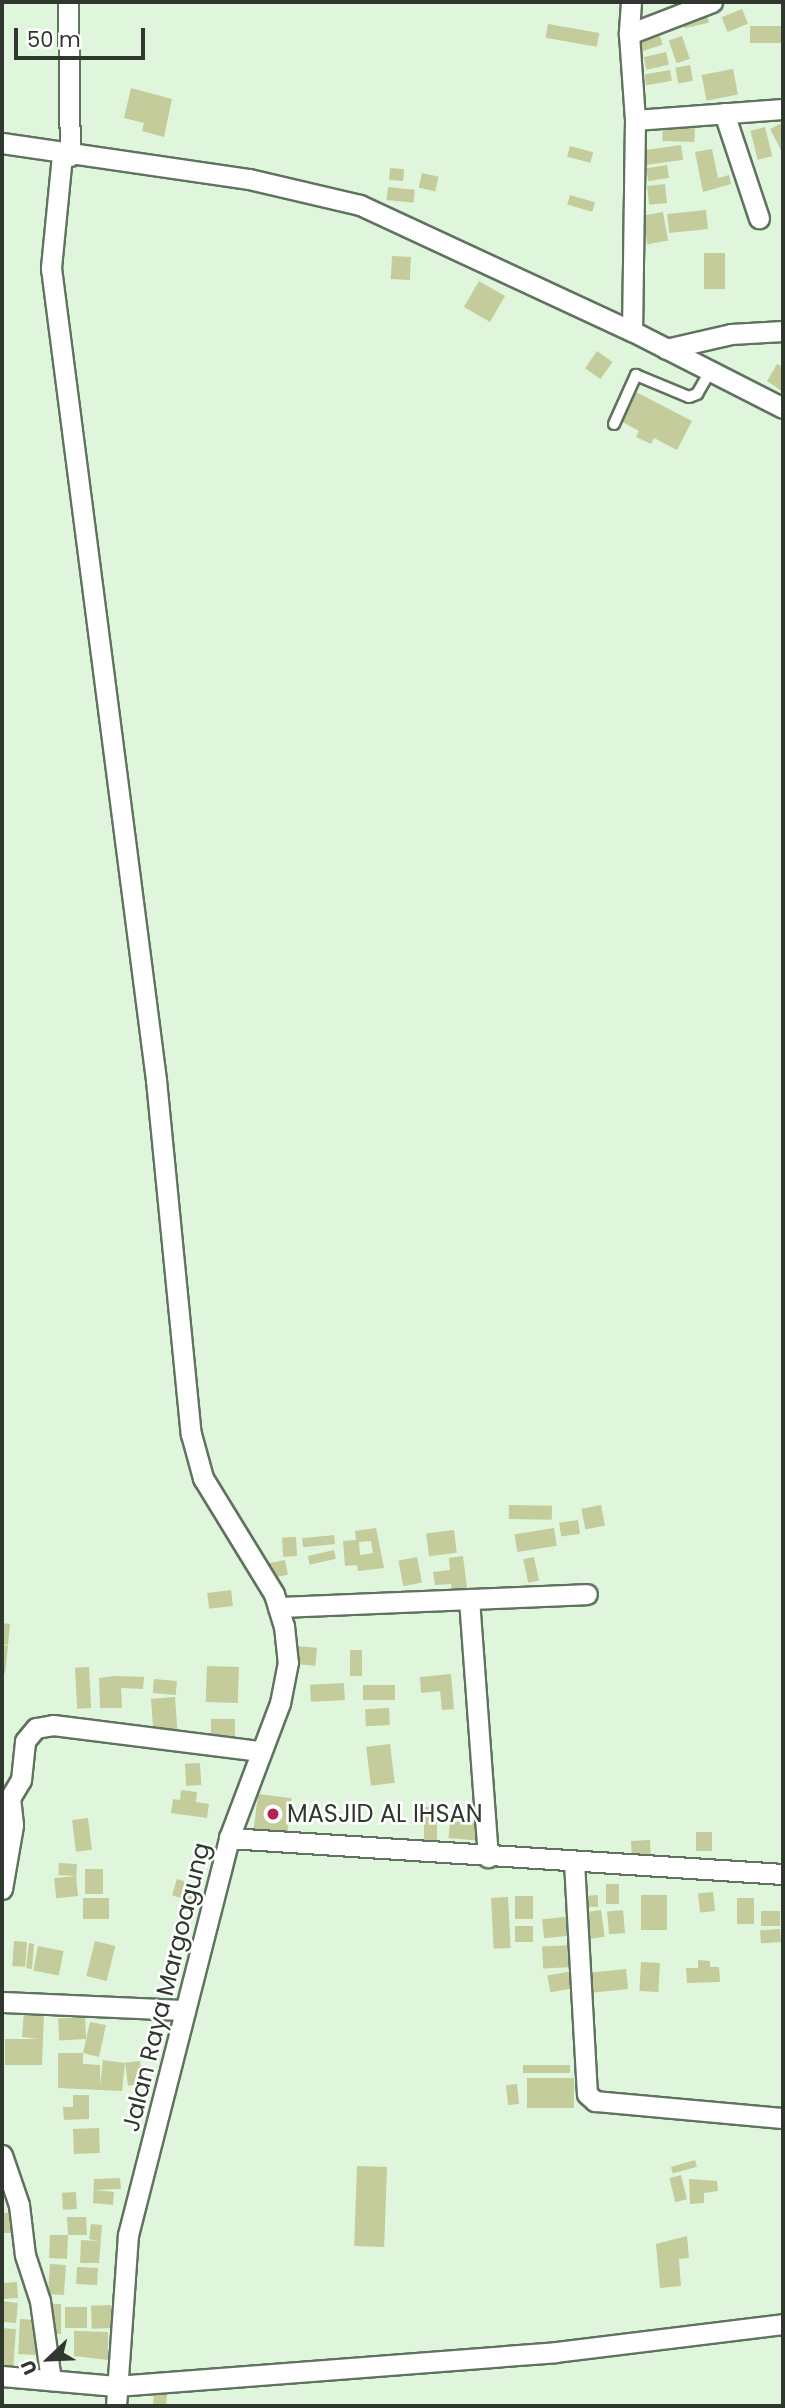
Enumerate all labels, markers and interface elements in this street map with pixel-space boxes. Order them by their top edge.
scale bar [18,14,149,58]
text: 50 m [27,25,81,54]
place label: MASJID AL IHSAN [287,1800,483,1828]
marker: MASJID AL IHSAN [265,1806,281,1822]
street label: Jalan Raya Margoagung [116,1840,216,2134]
north arrow [14,2324,84,2394]
text: U [14,2356,44,2379]

